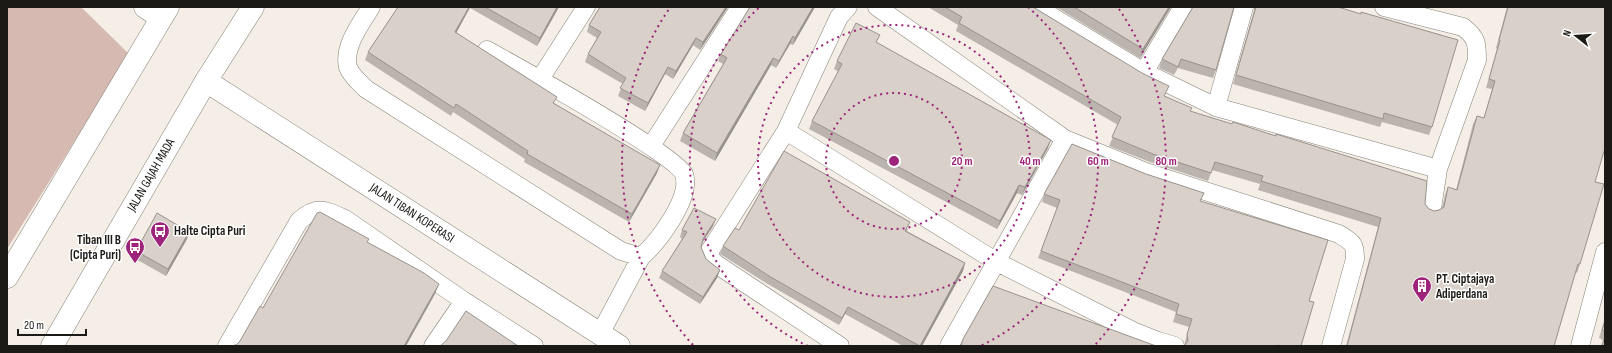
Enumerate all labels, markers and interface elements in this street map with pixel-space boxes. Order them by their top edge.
north arrow [1556,16,1596,56]
text: N [1560,28,1574,38]
street label: JALAN GAJAH MADA [123,135,179,215]
centre of rings [887,154,901,168]
text: 20 m [952,154,972,169]
text: 40 m [1019,154,1041,169]
text: 60 m [1087,154,1109,169]
text: 80 m [1155,154,1177,169]
street label: JALAN TIBAN KOPERASI [366,179,457,246]
bus stop icon: Halte Cipta Puri [149,220,171,248]
place label: Halte Cipta Puri [174,223,246,239]
place label: Tiban III B (Cipta Puri) [70,232,121,263]
bus stop icon: Tiban III B (Cipta Puri) [124,236,146,264]
place label: PT. Ciptajaya Adiperdana [1435,271,1494,302]
building icon: PT. Ciptajaya Adiperdana [1411,275,1433,303]
scale bar [18,311,86,337]
text: 20 m [24,318,44,333]

